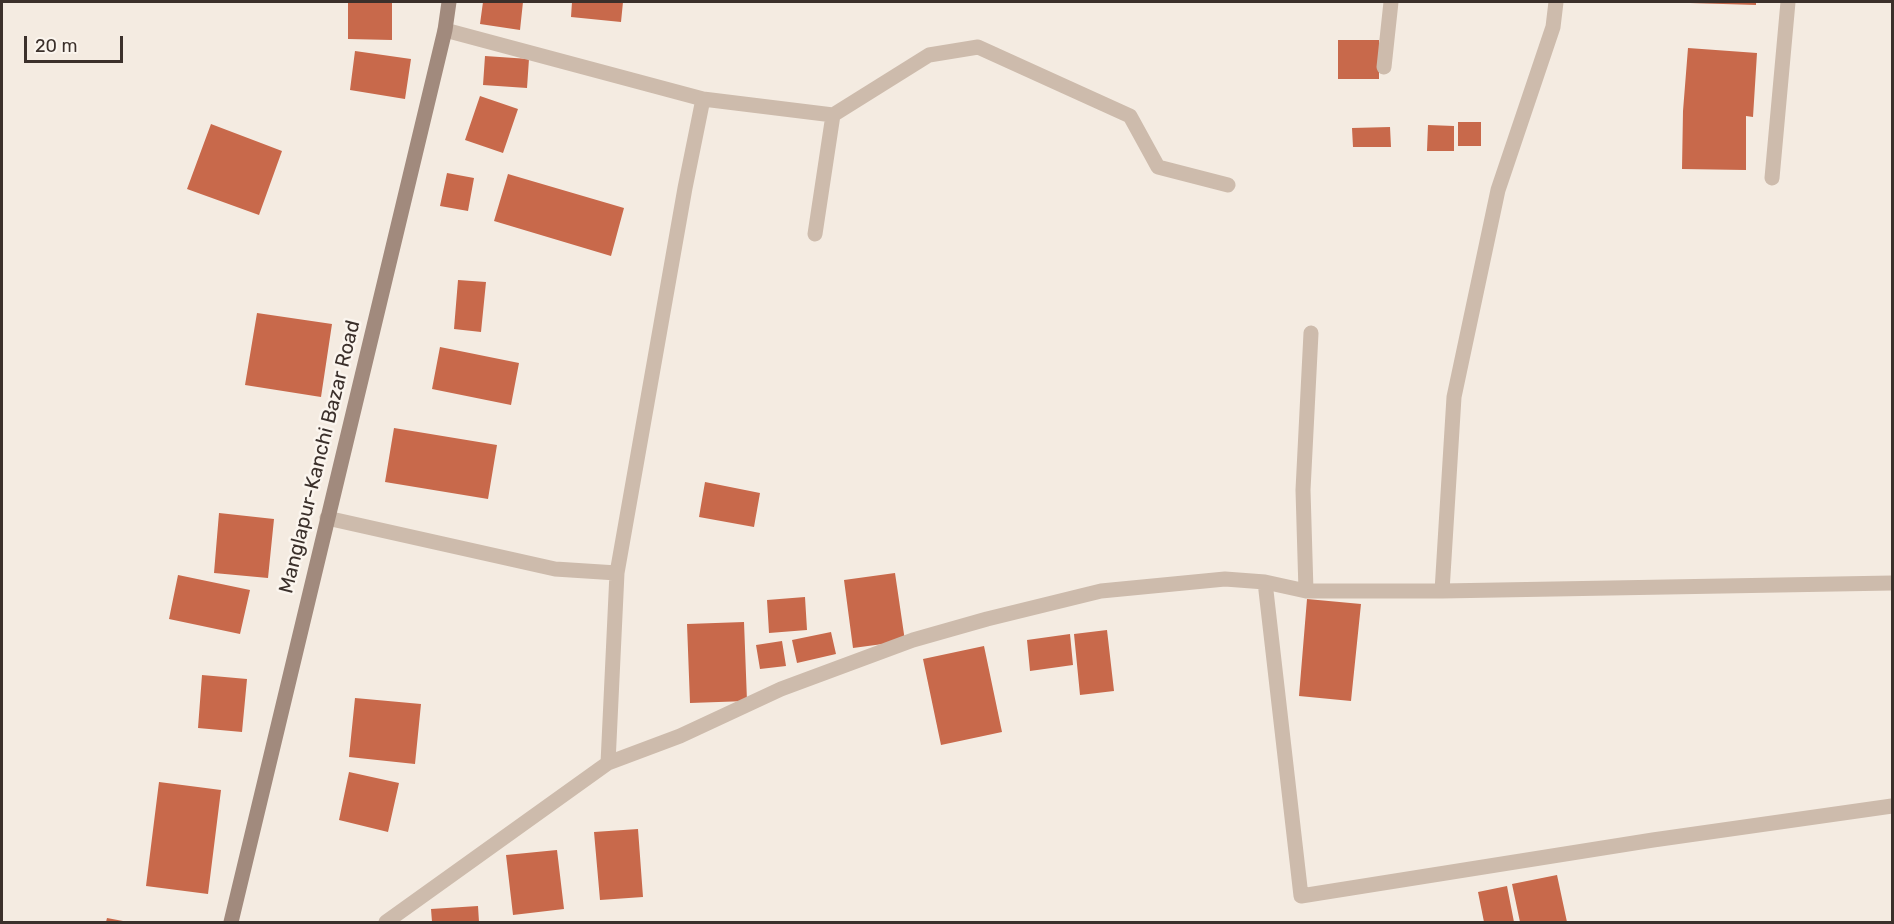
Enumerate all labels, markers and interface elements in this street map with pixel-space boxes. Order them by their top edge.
scale bar [27,24,126,62]
text: 20 m [35,35,77,57]
street label: Manglapur-Kanchi Bazar Road [274,318,366,596]

